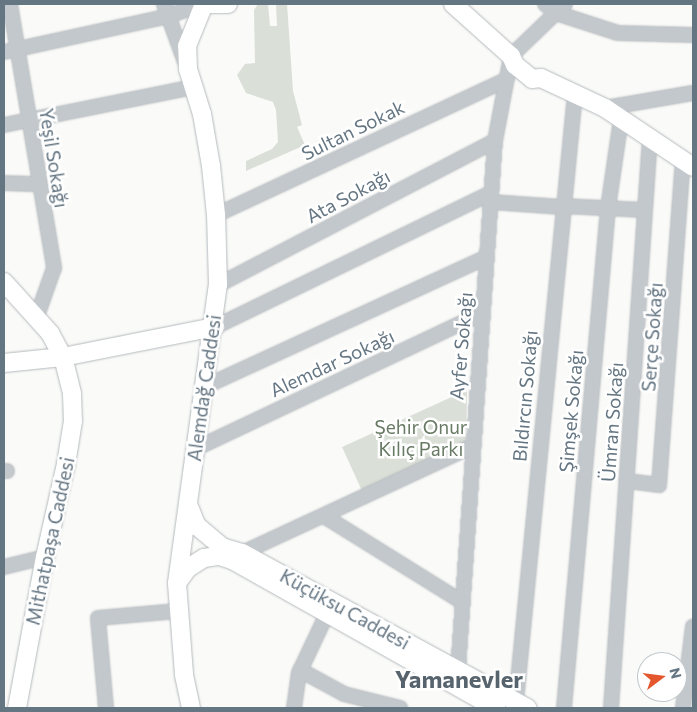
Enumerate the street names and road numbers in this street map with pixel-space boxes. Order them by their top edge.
street label: Sultan Sokak [298,95,408,165]
street label: Yeşil Sokağı [35,107,73,209]
street label: Ata Sokağı [302,164,394,228]
street label: Serçe Sokağı [637,282,667,392]
street label: Ayfer Sokağı [445,291,477,401]
street label: Alemdağ Caddesi [182,313,226,463]
street label: Alemdar Sokağı [266,324,398,402]
street label: Bıldırcın Sokağı [508,329,542,463]
street label: Şimşek Sokağı [554,349,588,473]
street label: Ümran Sokağı [596,361,628,483]
street label: Mithatpaşa Caddesi [21,455,79,627]
street label: Küçüksu Caddesi [276,564,414,654]

